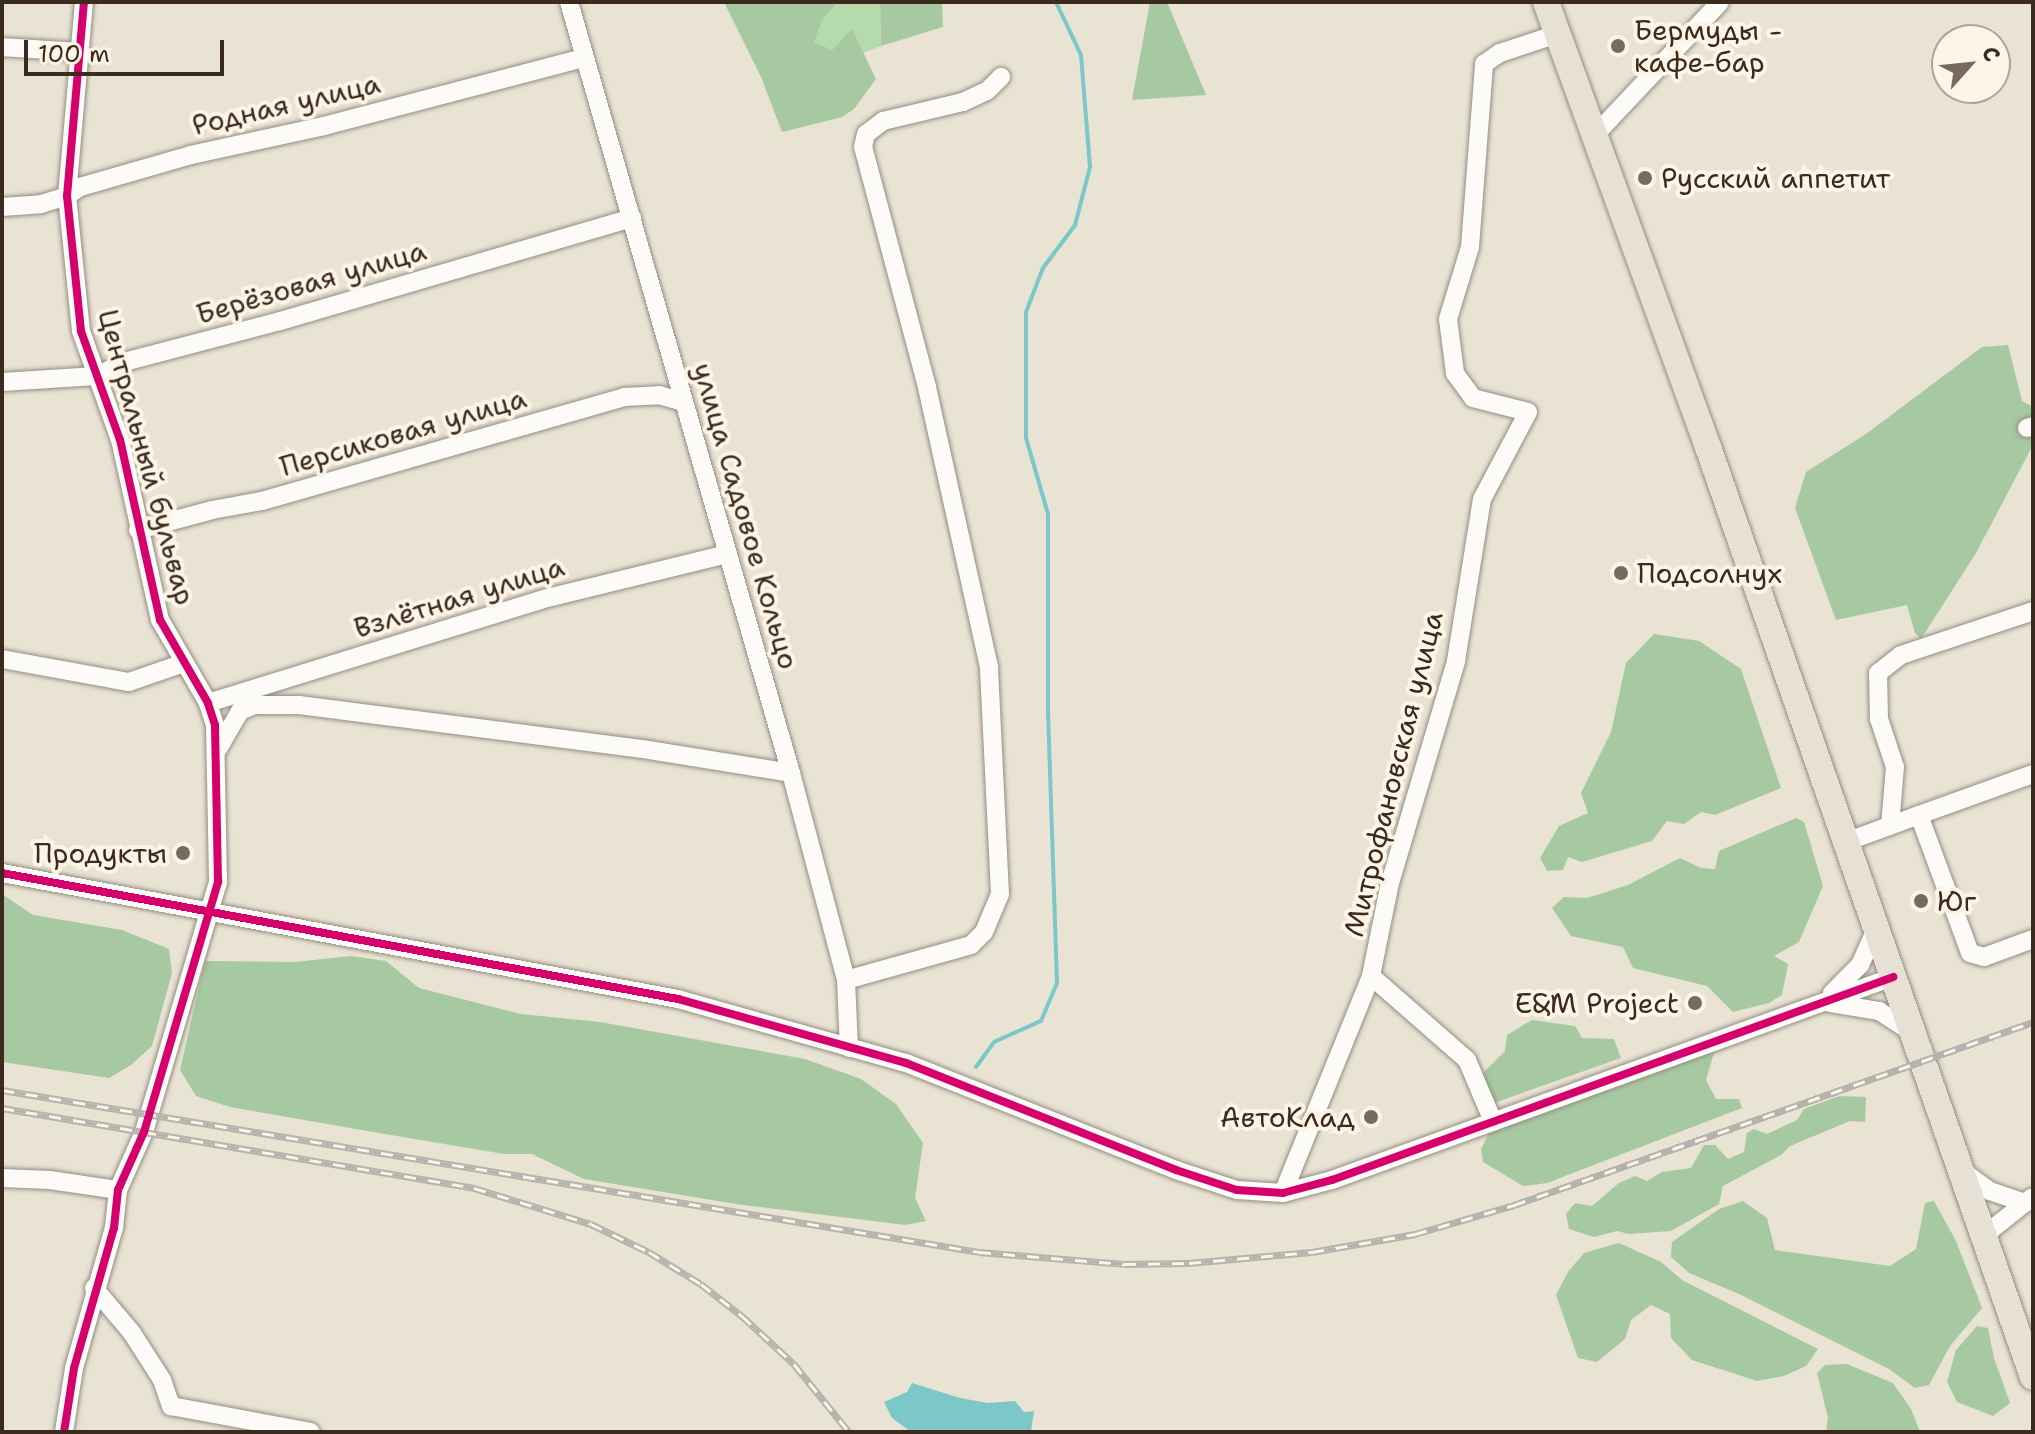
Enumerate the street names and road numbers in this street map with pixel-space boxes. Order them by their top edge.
street label: Родная улица [189,66,383,142]
street label: Берёзовая улица [192,233,430,331]
street label: Центральный бульвар [91,305,203,609]
street label: улица Садовое Кольцо [686,359,806,673]
street label: Персиковая улица [276,381,530,483]
street label: Взлётная улица [350,549,568,645]
street label: Митрофановская улица [1336,608,1450,940]

